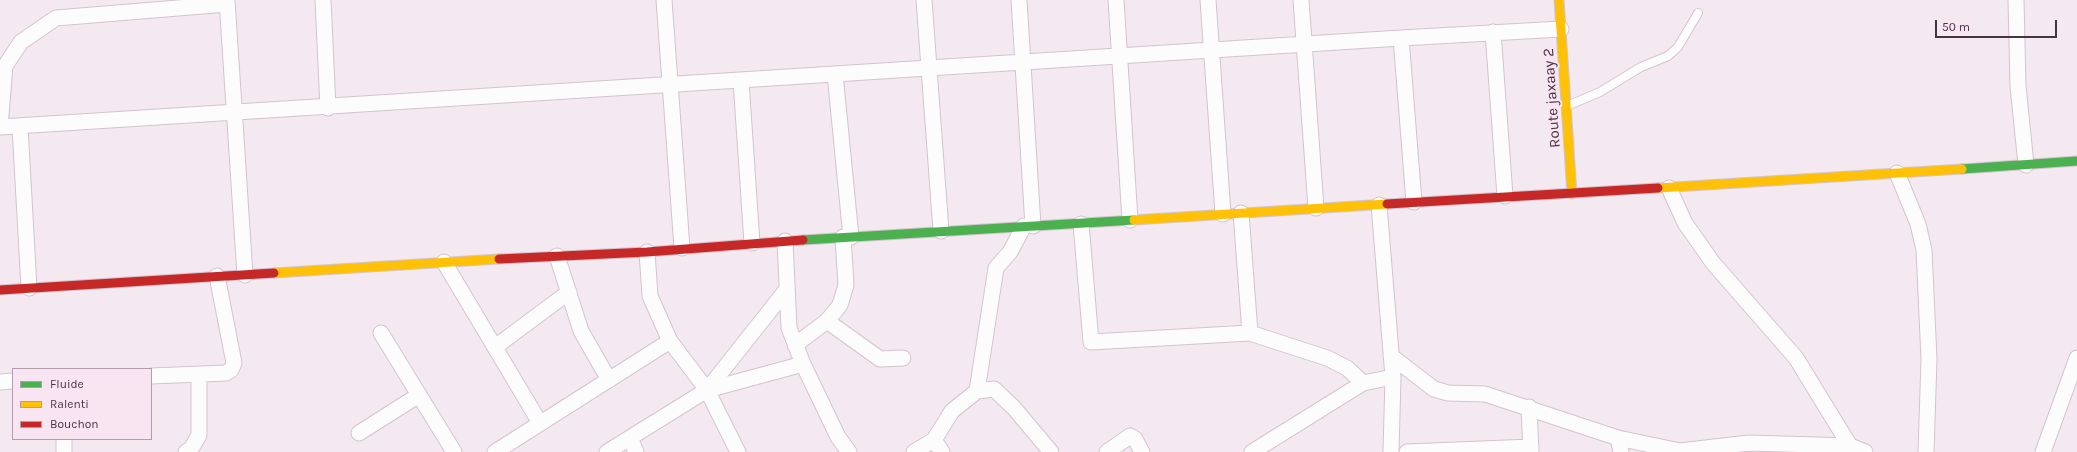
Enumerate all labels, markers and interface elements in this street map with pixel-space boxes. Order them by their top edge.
scale bar [1937,12,2059,38]
text: 50 m [1942,20,1970,34]
street label: Route jaxaay 2 [1540,48,1564,148]
legend [12,368,152,440]
text: Fluide [50,377,84,391]
text: Ralenti [50,397,89,411]
text: Bouchon [50,417,99,431]

